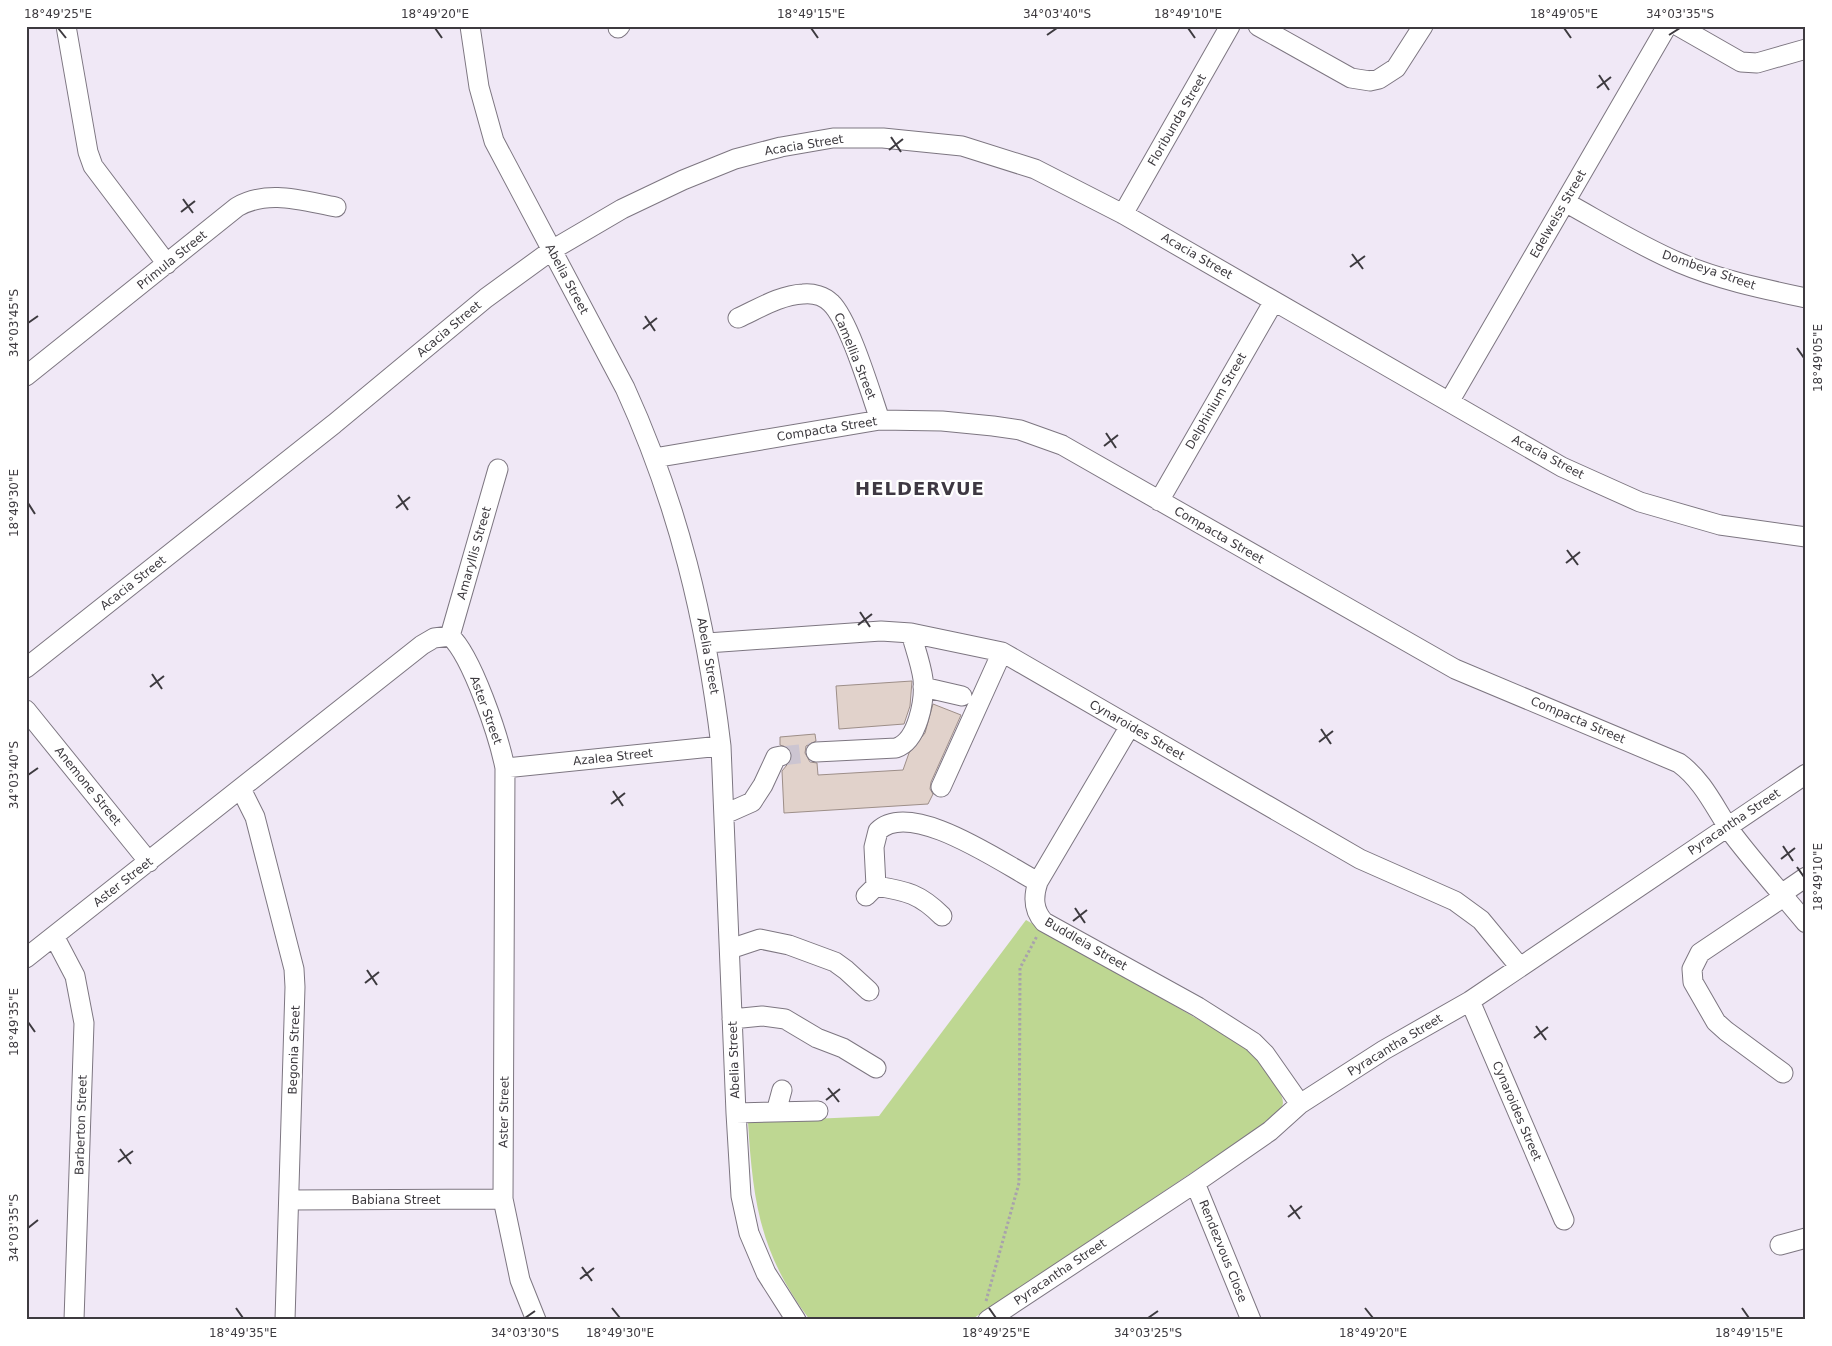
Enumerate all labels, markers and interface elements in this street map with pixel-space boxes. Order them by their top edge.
text: 18°49'25"E [24,7,92,21]
text: 18°49'20"E [401,7,469,21]
text: 18°49'15"E [777,7,845,21]
text: 34°03'40"S [1023,7,1091,21]
text: 18°49'10"E [1154,7,1222,21]
text: 18°49'05"E [1530,7,1598,21]
text: 34°03'35"S [1646,7,1714,21]
street label: Floribunda Street [1145,71,1209,168]
street label: Acacia Street [764,132,845,158]
street label: Edelweiss Street [1527,167,1589,260]
street label: Primula Street [134,227,210,292]
street label: Acacia Street [1159,230,1235,282]
street label: Abelia Street [543,241,592,317]
street label: Dombeya Street [1660,247,1758,293]
text: 34°03'45"S [7,289,21,357]
street label: Acacia Street [414,298,484,360]
street label: Camellia Street [831,311,879,402]
text: 18°49'05"E [1811,324,1825,392]
street label: Delphinium Street [1183,350,1249,452]
street label: Compacta Street [776,414,878,444]
street label: Acacia Street [1510,432,1587,482]
text: 18°49'30"E [7,469,21,537]
district label: HELDERVUE [855,478,985,499]
street label: Compacta Street [1172,504,1267,567]
street label: Amaryllis Street [454,505,494,601]
street label: Acacia Street [97,553,169,613]
street label: Abelia Street [694,617,722,696]
street label: Aster Street [467,674,505,746]
street label: Compacta Street [1529,694,1628,746]
street label: Cynaroides Street [1087,697,1187,763]
text: 34°03'40"S [7,741,21,809]
street label: Anemone Street [52,744,124,829]
street label: Azalea Street [572,746,654,768]
street label: Pyracantha Street [1685,786,1783,858]
text: 18°49'10"E [1811,843,1825,911]
street label: Aster Street [90,854,156,910]
street label: Buddleia Street [1042,915,1130,973]
text: 18°49'35"E [7,988,21,1056]
street label: Begonia Street [285,1005,303,1095]
street label: Pyracantha Street [1345,1011,1445,1079]
street label: Abelia Street [726,1021,742,1099]
street label: Cynaroides Street [1490,1059,1545,1163]
street label: Barberton Street [72,1074,90,1175]
street label: Aster Street [496,1076,512,1148]
street label: Babiana Street [351,1193,441,1207]
text: 34°03'35"S [7,1194,21,1262]
street label: Rendezvous Close [1196,1198,1250,1304]
street label: Pyracantha Street [1011,1236,1109,1308]
text: 18°49'35"E [209,1326,277,1340]
text: 34°03'30"S [491,1326,559,1340]
text: 18°49'30"E [586,1326,654,1340]
text: 18°49'25"E [962,1326,1030,1340]
text: 34°03'25"S [1114,1326,1182,1340]
text: 18°49'20"E [1339,1326,1407,1340]
text: 18°49'15"E [1715,1326,1783,1340]

